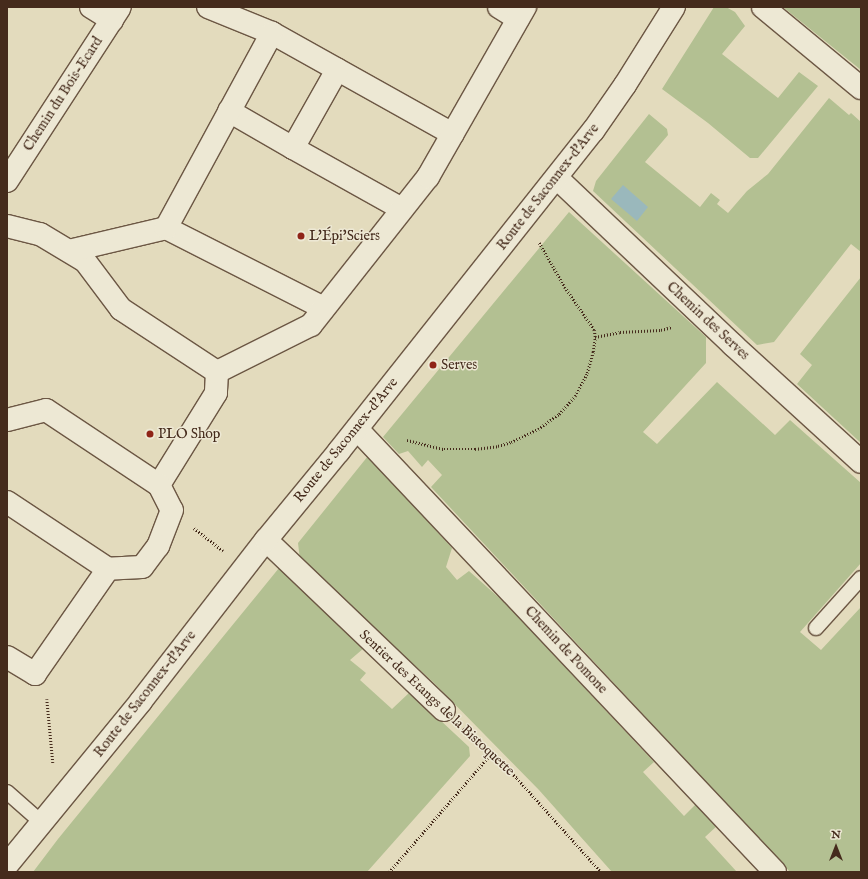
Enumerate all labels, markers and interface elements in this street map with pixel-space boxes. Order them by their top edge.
street label: Chemin du Bois-Ecard [20,34,106,154]
street label: Route de Saconnex-d'Arve [493,120,603,254]
place label: L'Épi'Sciers [309,228,380,244]
marker: L'Épi'Sciers [296,231,306,241]
street label: Chemin des Serves [663,278,753,364]
place label: Serves [441,357,477,373]
marker: Serves [428,360,438,370]
street label: Route de Saconnex-d'Arve [290,374,402,506]
place label: PLO Shop [158,426,220,442]
marker: PLO Shop [145,429,155,439]
street label: Chemin de Pomone [521,603,611,697]
street label: Sentier des Etangs de la Bistoquette [356,626,518,780]
street label: Route de Saconnex-d'Arve [90,627,200,761]
north arrow [816,827,856,867]
text: N [831,828,841,842]

